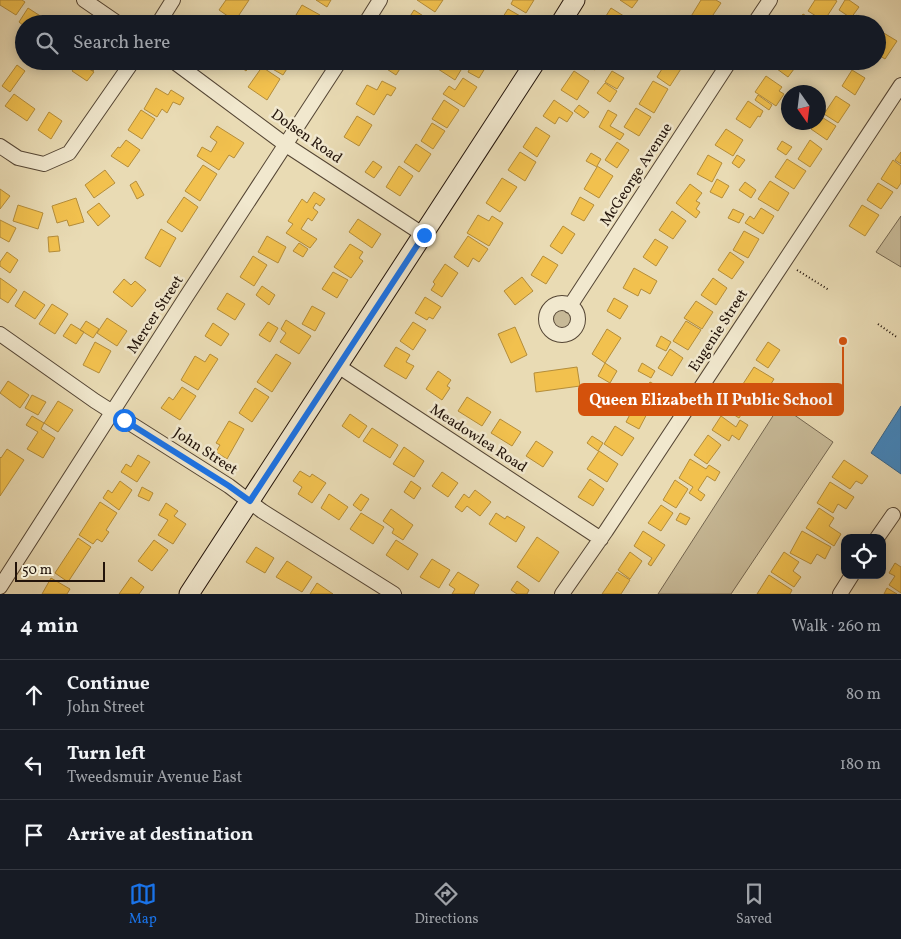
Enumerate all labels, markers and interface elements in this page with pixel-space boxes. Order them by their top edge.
search box [15,15,886,70]
icon: search [33,29,61,57]
text: Search here [73,30,170,56]
north arrow [781,85,826,130]
street label: Dolsen Road [266,105,346,169]
street label: McGeorge Avenue [596,119,678,231]
route end [413,224,436,247]
street label: Mercer Street [123,272,189,358]
street label: Eugenie Street [684,285,754,377]
callout: Queen Elizabeth II Public School [579,384,843,415]
text: Queen Elizabeth II Public School [589,390,833,412]
street label: Meadowlea Road [425,400,531,478]
route start [113,409,136,432]
street label: John Street [169,423,241,481]
map controls [841,534,886,579]
button: locate [841,534,886,579]
scale bar [15,559,105,582]
text: 50 m [22,561,52,580]
text: 4 min [20,612,79,641]
text: Walk · 260 m [791,616,881,638]
text: Continue [67,671,150,697]
icon: ahead [20,681,48,709]
text: 80 m [846,684,881,706]
text: John Street [67,697,145,719]
text: Turn left [67,741,146,767]
icon: left [20,751,48,779]
text: 180 m [840,754,881,776]
text: Tweedsmuir Avenue East [67,767,242,789]
icon: arrive [20,821,48,849]
text: Arrive at destination [67,822,253,848]
tab: Map [129,880,157,929]
tab: Directions [414,880,479,929]
tab: Saved [736,880,772,929]

